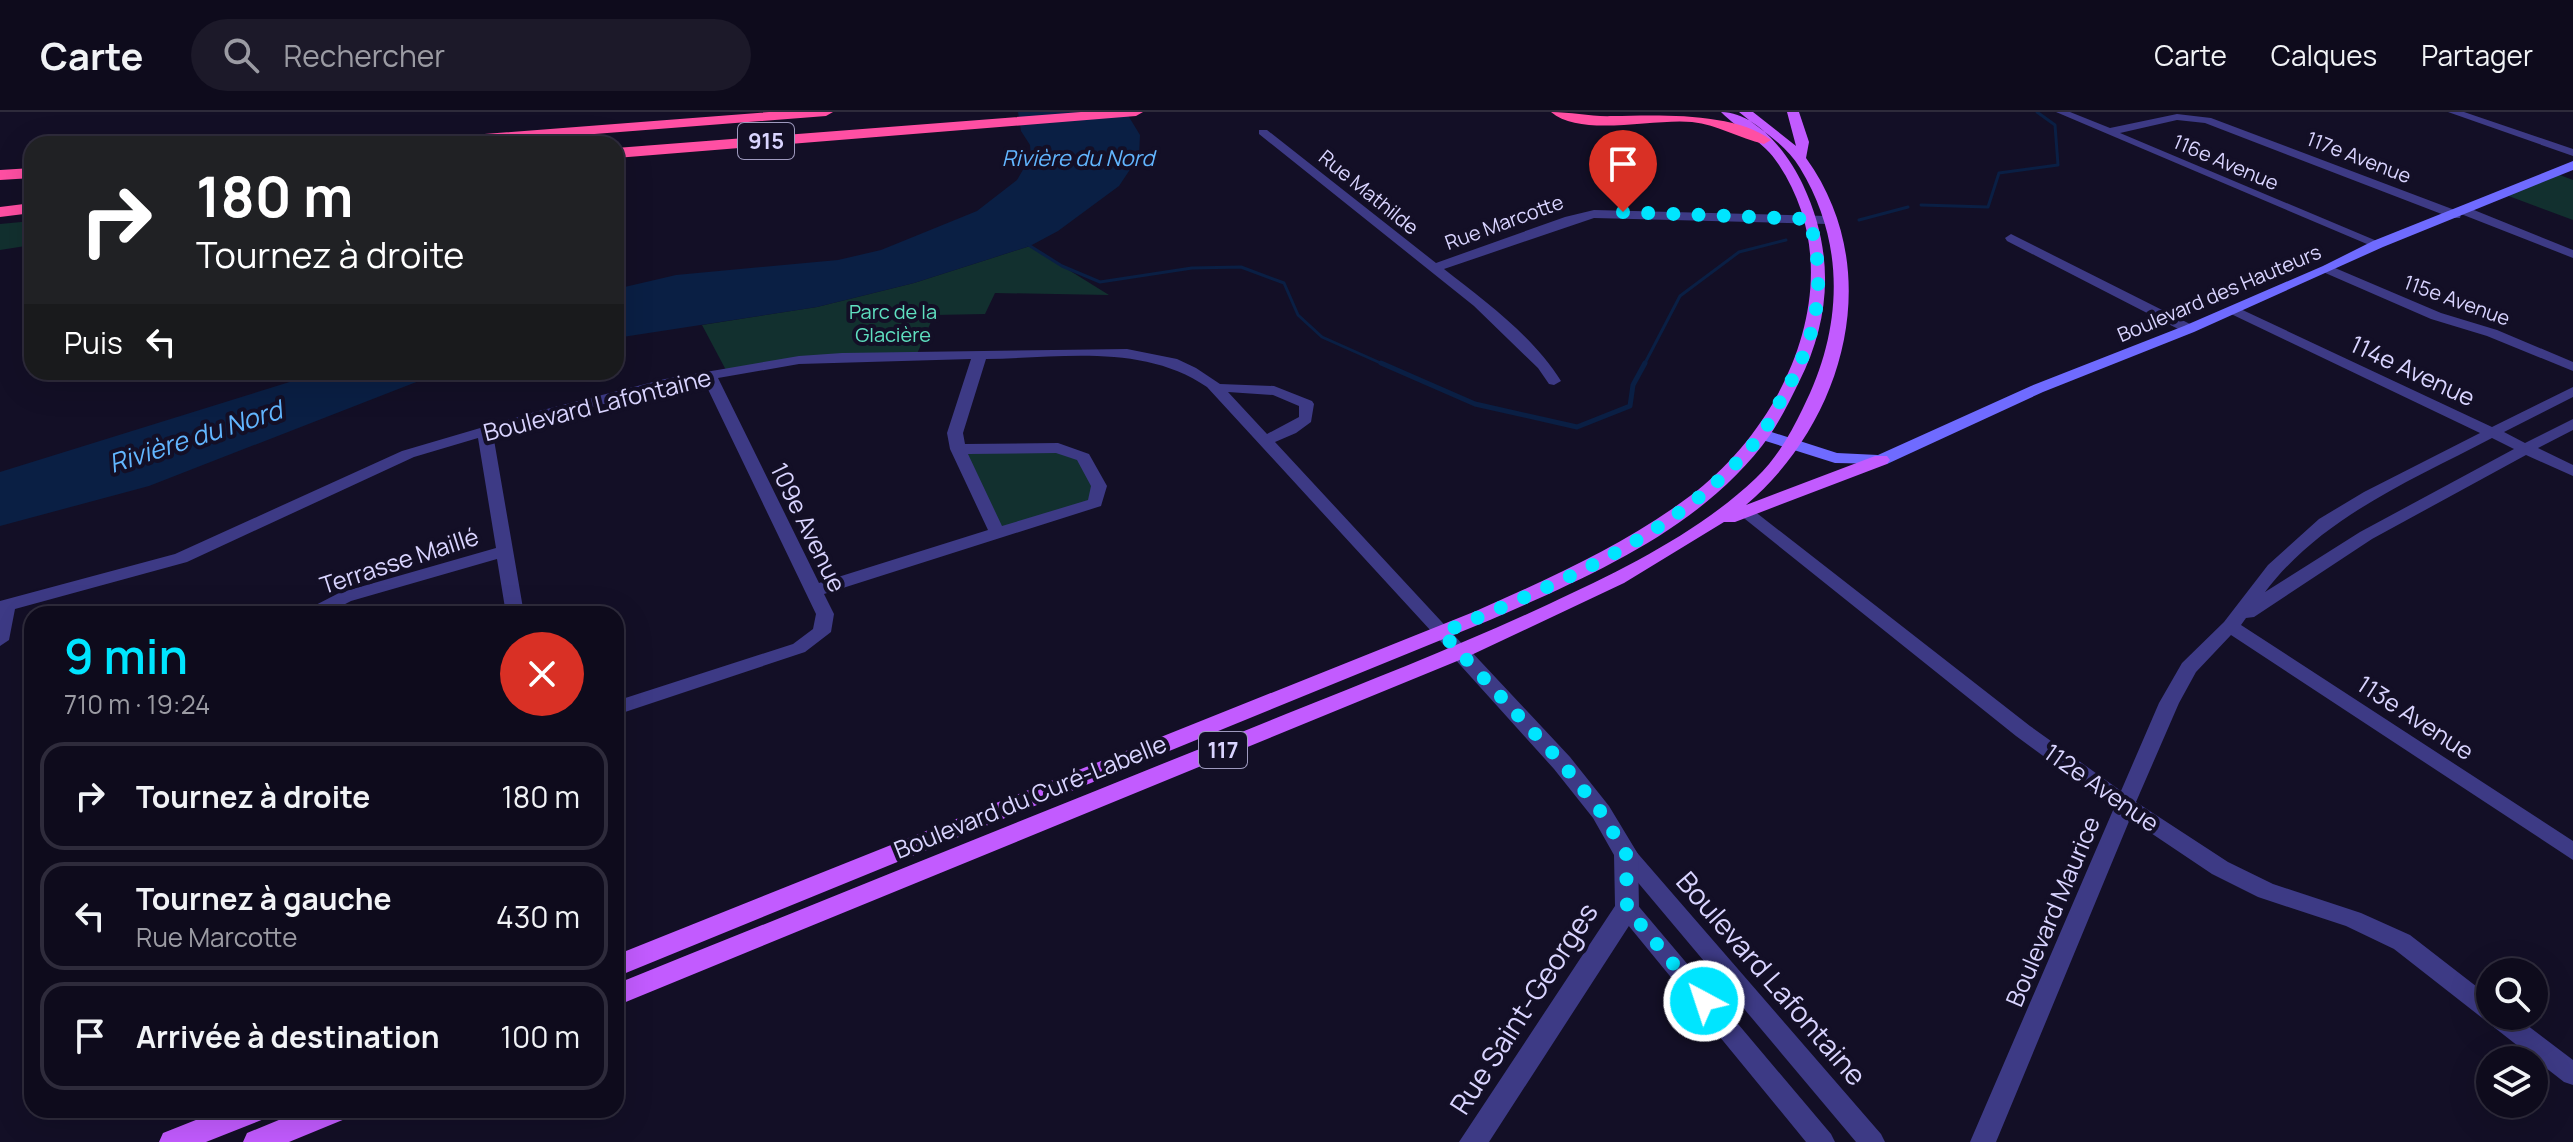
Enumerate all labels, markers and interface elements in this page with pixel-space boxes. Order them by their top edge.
search box [191,19,751,91]
text: Carte [40,29,143,81]
icon: search [219,33,263,77]
text: Rechercher [283,35,445,76]
text: Carte [2154,36,2227,74]
text: Calques [2271,36,2377,74]
text: Partager [2421,36,2533,74]
road number: 915 [738,123,794,159]
street label: 117e Avenue [2303,125,2415,189]
street label: 116e Avenue [2169,128,2283,196]
pin [1589,130,1657,212]
icon: arrive [1601,142,1645,186]
water label: Rivière du Nord [1002,143,1157,173]
street label: Rue Mathilde [1314,143,1424,241]
text: 180 m [196,157,353,234]
icon: right [64,168,168,272]
street label: Rue Marcotte [1441,188,1567,256]
text: Tournez à droite [196,230,464,279]
street label: Boulevard des Hauteurs [2113,238,2325,348]
street label: 115e Avenue [2400,268,2514,332]
park label: Parc de la Glacière [849,298,937,348]
icon: left [139,320,183,364]
text: Puis [64,322,123,363]
street label: 114e Avenue [2345,327,2481,413]
street label: Boulevard Lafontaine [480,360,714,448]
water label: Rivière du Nord [104,390,290,481]
street label: 109e Avenue [764,457,854,597]
street label: Terrasse Maillé [315,519,483,601]
text: 9 min [64,623,188,688]
button: close [500,632,584,716]
street label: 113e Avenue [2351,667,2481,767]
text: 710 m · 19:24 [64,686,210,722]
street label: Boulevard du Curé-Labelle [889,726,1171,866]
road number: 117 [1199,732,1247,768]
street label: 112e Avenue [2038,735,2166,839]
icon: right [68,774,112,818]
text: Tournez à droite [136,776,370,817]
text: 180 m [501,776,580,817]
street label: Boulevard Maurice [1997,811,2107,1011]
street label: Boulevard Lafontaine [1668,863,1876,1093]
text: Tournez à gauche [136,878,392,919]
icon: left [68,894,112,938]
street label: Rue Saint-Georges [1440,895,1606,1121]
text: 430 m [496,896,580,937]
text: Rue Marcotte [136,919,298,955]
map controls [2476,958,2548,1118]
button: search [2476,958,2548,1030]
position arrow [1662,959,1746,1043]
icon: arrive [68,1014,112,1058]
text: Arrivée à destination [136,1016,439,1057]
text: 100 m [500,1016,580,1057]
button: layers [2476,1046,2548,1118]

